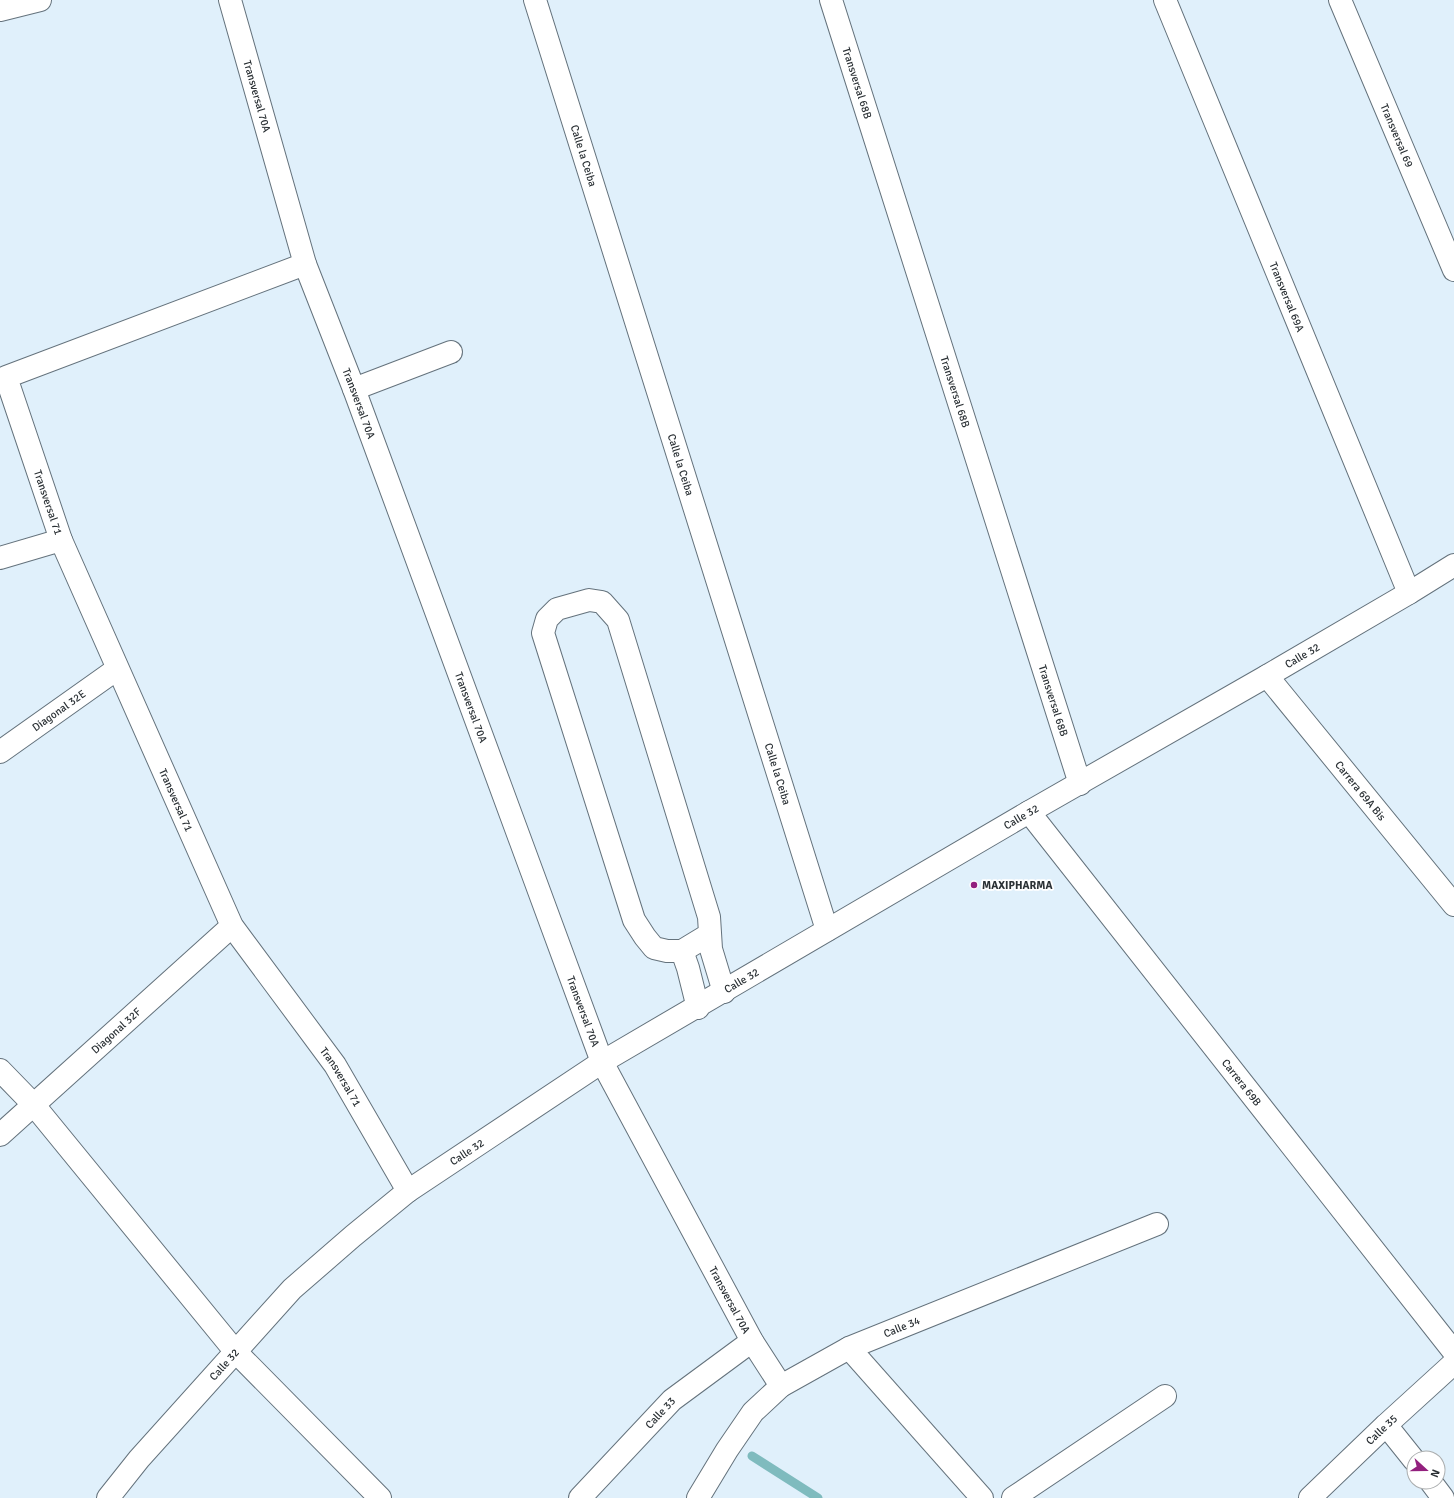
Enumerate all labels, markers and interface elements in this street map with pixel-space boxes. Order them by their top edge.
street label: Transversal 68B [840,46,875,121]
street label: Transversal 70A [241,59,274,134]
street label: Transversal 69 [1378,102,1416,169]
street label: Calle la Ceiba [568,123,600,188]
street label: Transversal 69A [1267,260,1307,334]
street label: Transversal 68B [938,354,973,429]
street label: Transversal 70A [340,366,378,441]
street label: Calle la Ceiba [665,432,697,498]
street label: Transversal 71 [31,468,65,537]
street label: Calle 32 [1282,640,1322,671]
street label: Transversal 68B [1036,663,1071,738]
street label: Transversal 70A [452,670,490,745]
street label: Diagonal 32E [29,687,88,734]
street label: Calle la Ceiba [762,741,794,807]
street label: Carrera 69A Bis [1332,758,1389,823]
street label: Transversal 71 [157,766,196,834]
street label: Calle 32 [1001,801,1041,832]
place label: MAXIPHARMA [982,879,1052,892]
marker: MAXIPHARMA [969,880,979,890]
street label: Calle 32 [722,965,761,996]
street label: Transversal 70A [564,974,602,1049]
street label: Diagonal 32F [88,1005,144,1056]
street label: Transversal 71 [317,1045,364,1109]
street label: Carrera 69B [1219,1056,1264,1109]
street label: Calle 32 [447,1136,486,1168]
street label: Transversal 70A [707,1264,753,1336]
street label: Calle 34 [881,1314,922,1340]
street label: Calle 32 [206,1346,242,1383]
street label: Calle 33 [642,1394,678,1431]
street label: Calle 35 [1363,1412,1400,1447]
north arrow [1406,1450,1446,1490]
text: N [1427,1468,1442,1479]

